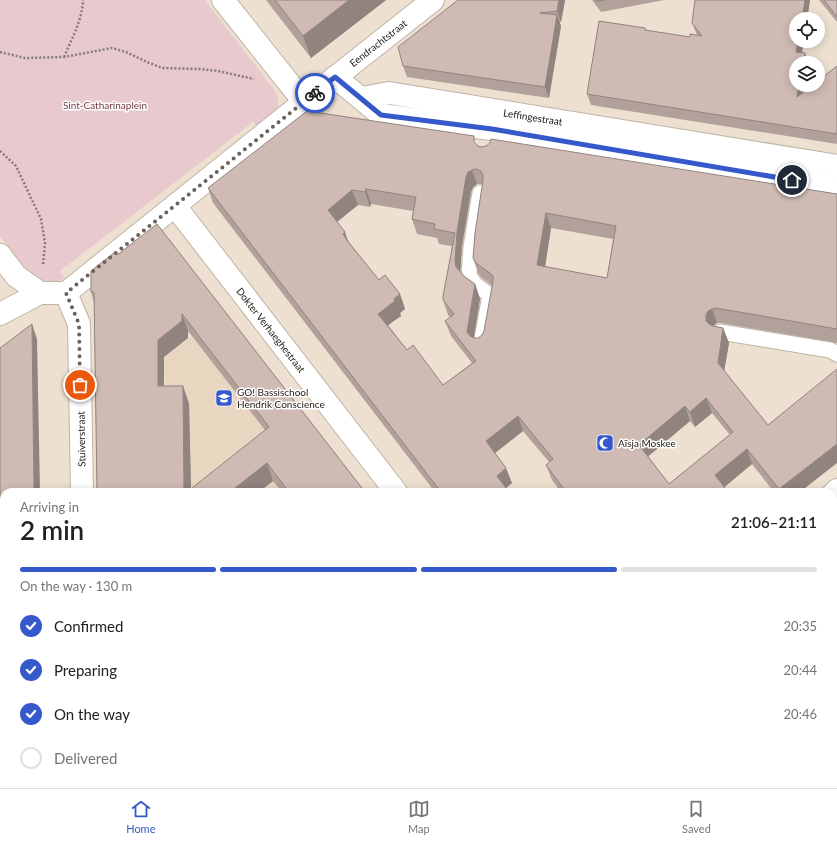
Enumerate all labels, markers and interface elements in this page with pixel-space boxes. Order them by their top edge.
map controls [789,12,825,92]
button: locate [789,12,825,48]
street label: Eendrachtstraat [347,17,409,69]
button: layers [789,56,825,92]
courier [295,73,335,113]
icon: bike [304,82,326,104]
park label: Sint-Catharinaplein [63,99,147,111]
street label: Leffingestraat [503,106,564,128]
pin [775,163,809,197]
icon: home [781,169,803,191]
street label: Dokter Verhaeghestraat [234,285,308,375]
pin [63,368,97,402]
icon: bag [69,374,91,396]
place label: GO! Bassischool Hendrik Conscience [237,386,325,410]
school or university icon: GO! Bassischool Hendrik Conscience [214,388,234,408]
street label: Stuiverstraat [75,411,87,467]
mosque icon: Aïsja Moskee [595,433,615,453]
place label: Aïsja Moskee [618,437,676,449]
text: Arriving in [20,499,79,515]
text: 21:06–21:11 [731,513,817,531]
text: 2 min [20,514,84,546]
text: On the way · 130 m [20,578,132,594]
icon: check [20,615,42,637]
text: Confirmed [54,617,123,635]
text: 20:35 [784,618,817,634]
icon: check [20,659,42,681]
text: Preparing [54,661,117,679]
text: 20:44 [784,662,817,678]
icon: check [20,703,42,725]
text: On the way [54,705,130,723]
text: 20:46 [784,706,817,722]
text: Delivered [54,749,117,767]
tab: Home [126,798,155,835]
tab: Map [408,798,430,835]
tab: Saved [682,798,711,835]

